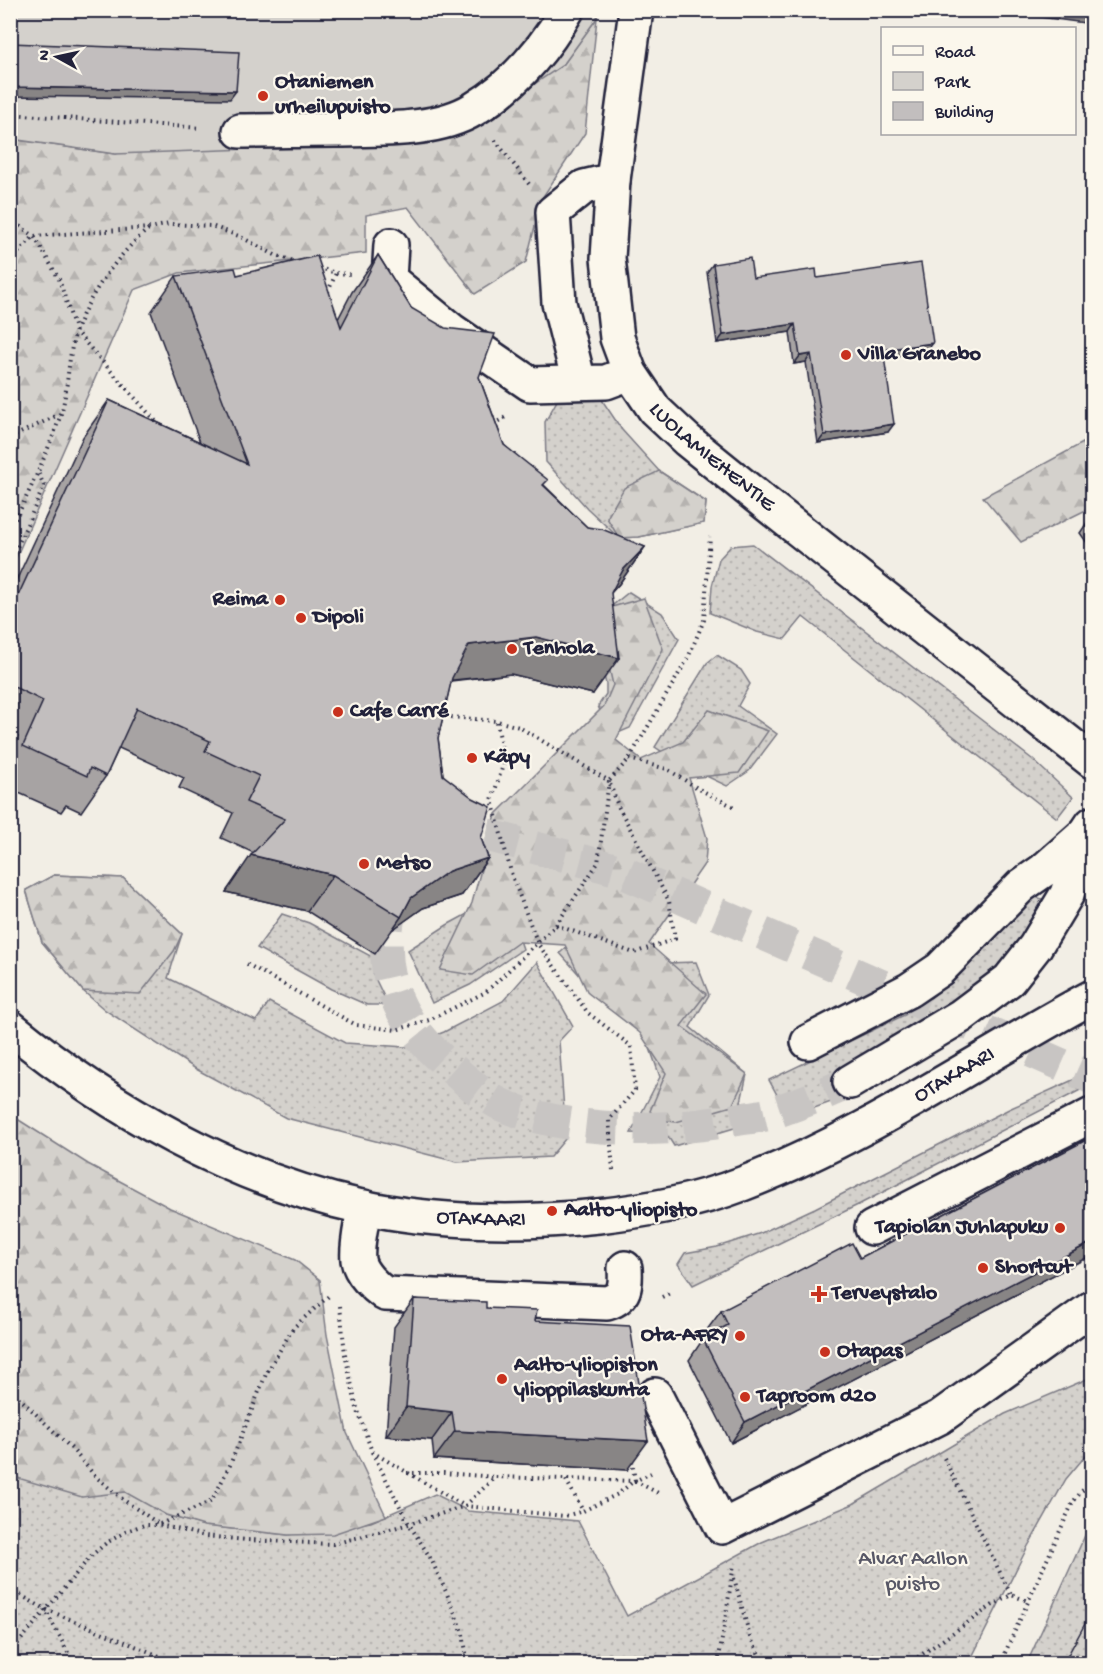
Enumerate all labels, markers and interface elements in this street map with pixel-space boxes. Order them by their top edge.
north arrow [27,27,87,87]
legend [881,27,1076,135]
text: Road [935,43,976,64]
text: N [35,48,56,62]
place label: Otaniemen urheilupuisto [275,70,391,121]
text: Park [934,73,971,94]
marker: Otaniemen urheilupuisto [256,89,270,103]
text: Building [934,103,994,124]
place label: Villa Granebo [857,342,981,368]
marker: Villa Granebo [839,348,853,362]
street label: LUOLAMIEHENTIE [641,399,781,519]
place label: Reima [212,587,270,613]
marker: Reima [273,593,287,607]
place label: Dipoli [311,605,364,631]
marker: Dipoli [294,611,308,625]
place label: Tenhola [522,636,596,662]
marker: Tenhola [505,642,519,656]
place label: Cafe Carré [349,699,449,725]
marker: Cafe Carré [331,705,345,719]
place label: Käpy [483,745,530,771]
marker: Käpy [465,751,479,765]
place label: Metso [376,851,432,877]
marker: Metso [357,857,371,871]
street label: OTAKAARI [910,1042,1000,1110]
place label: Aalto-yliopisto [563,1198,698,1224]
marker: Aalto-yliopisto [545,1204,559,1218]
street label: OTAKAARI [435,1205,526,1234]
place label: Tapiolan Juhlapuku [873,1215,1049,1241]
marker: Tapiolan Juhlapuku [1053,1221,1067,1235]
place label: Shortcut [995,1255,1074,1281]
marker: Shortcut [976,1261,990,1275]
place label: Terveystalo [830,1281,938,1307]
marker: Terveystalo [810,1285,828,1303]
place label: Ota-AFRY [641,1323,728,1349]
marker: Ota-AFRY [733,1329,747,1343]
place label: Otapas [837,1339,904,1365]
marker: Otapas [818,1345,832,1359]
place label: Aalto-yliopiston ylioppilaskunta [513,1353,658,1404]
marker: Aalto-yliopiston ylioppilaskunta [495,1372,509,1386]
place label: Taproom d20 [755,1384,877,1410]
marker: Taproom d20 [738,1390,752,1404]
park label: Alvar Aallon puisto [858,1547,968,1598]

